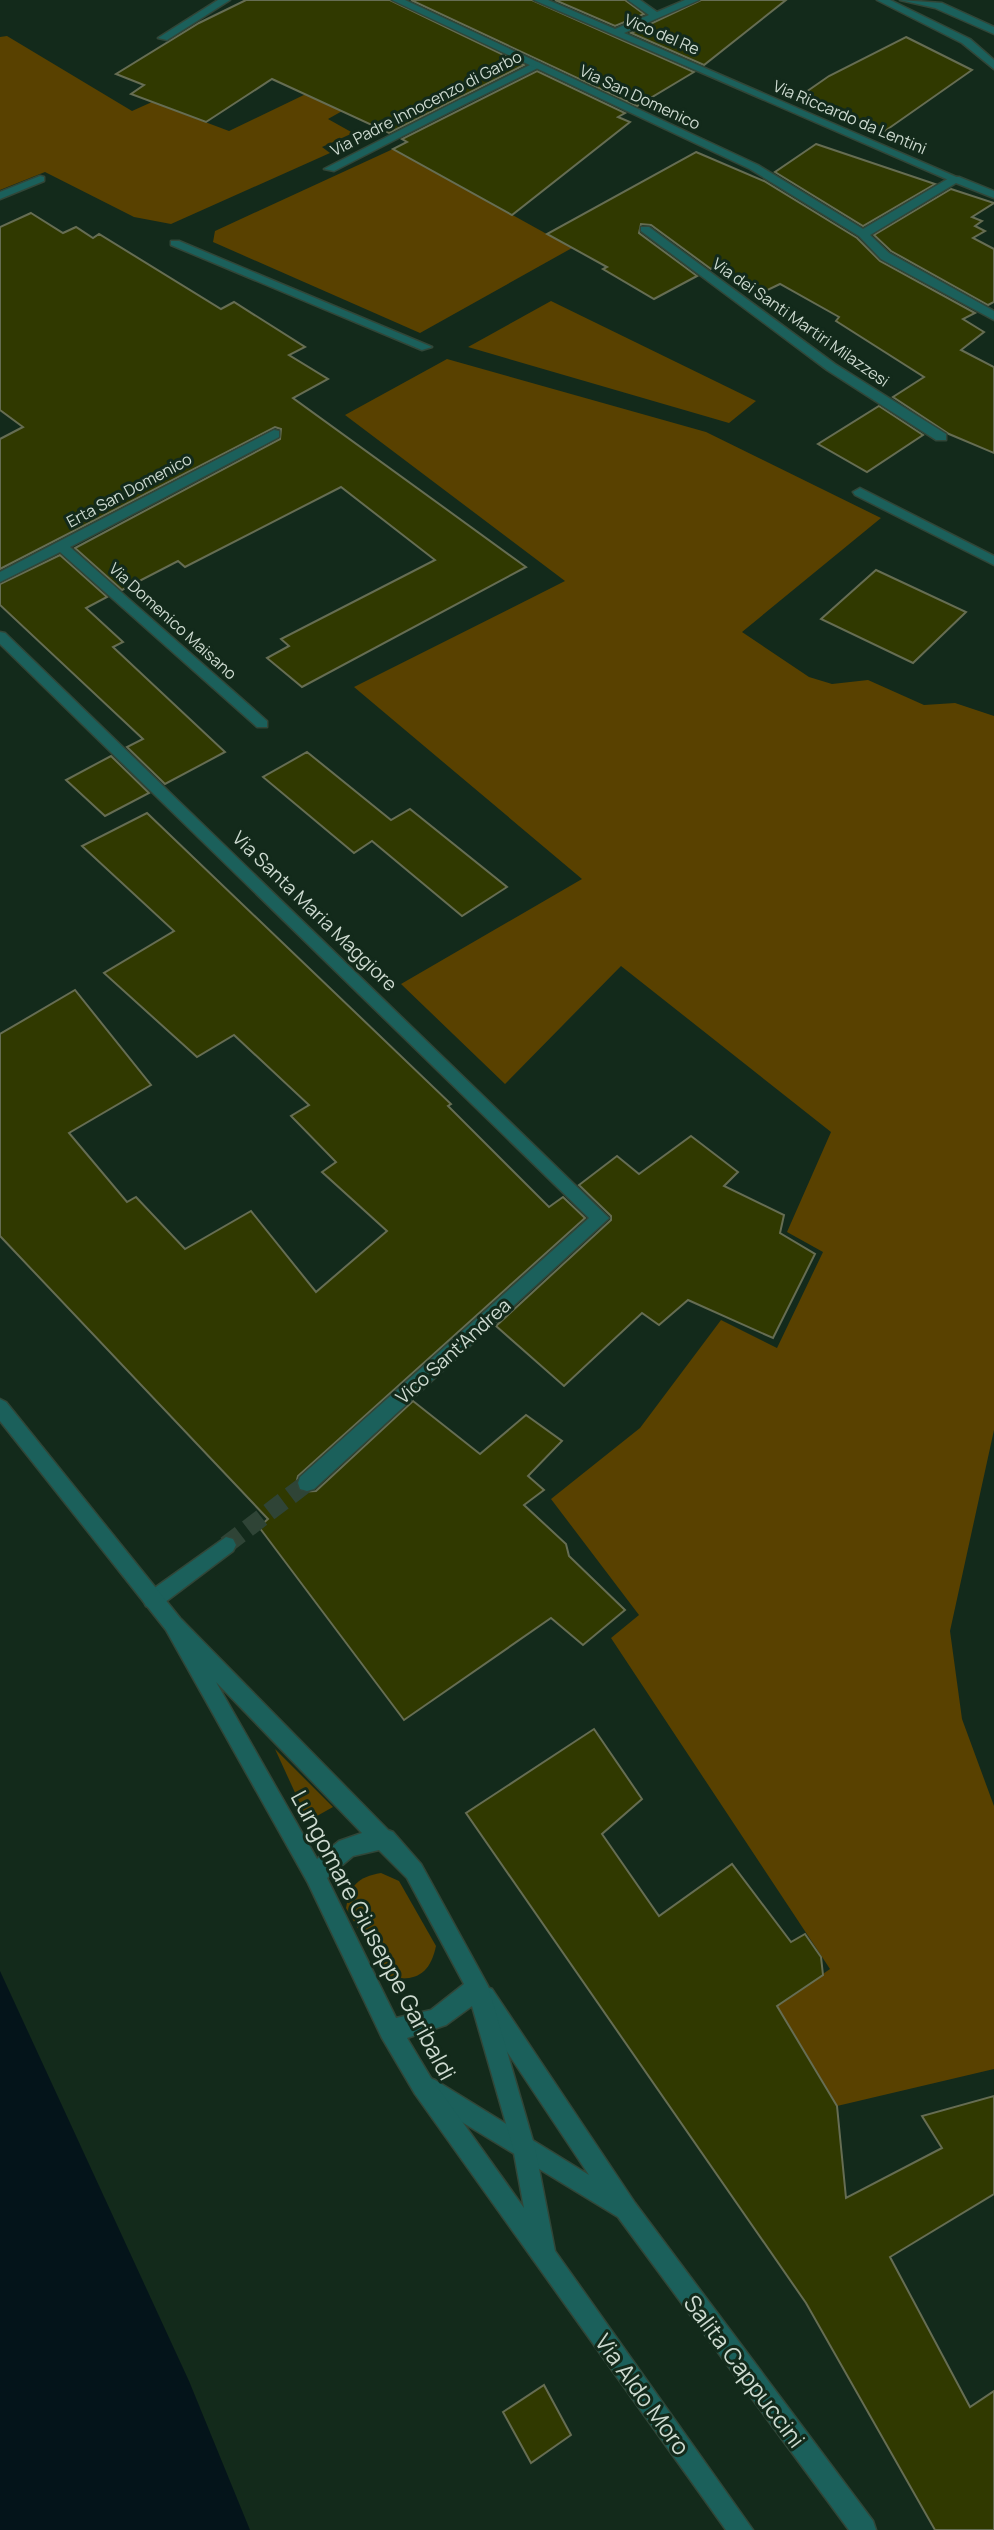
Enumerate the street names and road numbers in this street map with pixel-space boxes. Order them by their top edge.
street label: Vico del Re [621,8,703,60]
street label: Via Padre Innocenzo di Garbo [326,45,526,161]
street label: Via San Domenico [576,59,704,135]
street label: Via Riccardo da Lentini [770,75,930,159]
street label: Via dei Santi Martiri Milazzesi [708,252,894,392]
street label: Erta San Domenico [62,448,196,532]
street label: Via Domenico Maisano [104,558,242,684]
street label: Via Santa Maria Maggiore [227,825,403,997]
street label: Vico Sant'Andrea [390,1292,516,1410]
street label: Lungomare Giuseppe Garibaldi [284,1785,464,2085]
street label: Salita Cappuccini [677,2288,813,2454]
street label: Via Aldo Moro [588,2327,698,2461]

